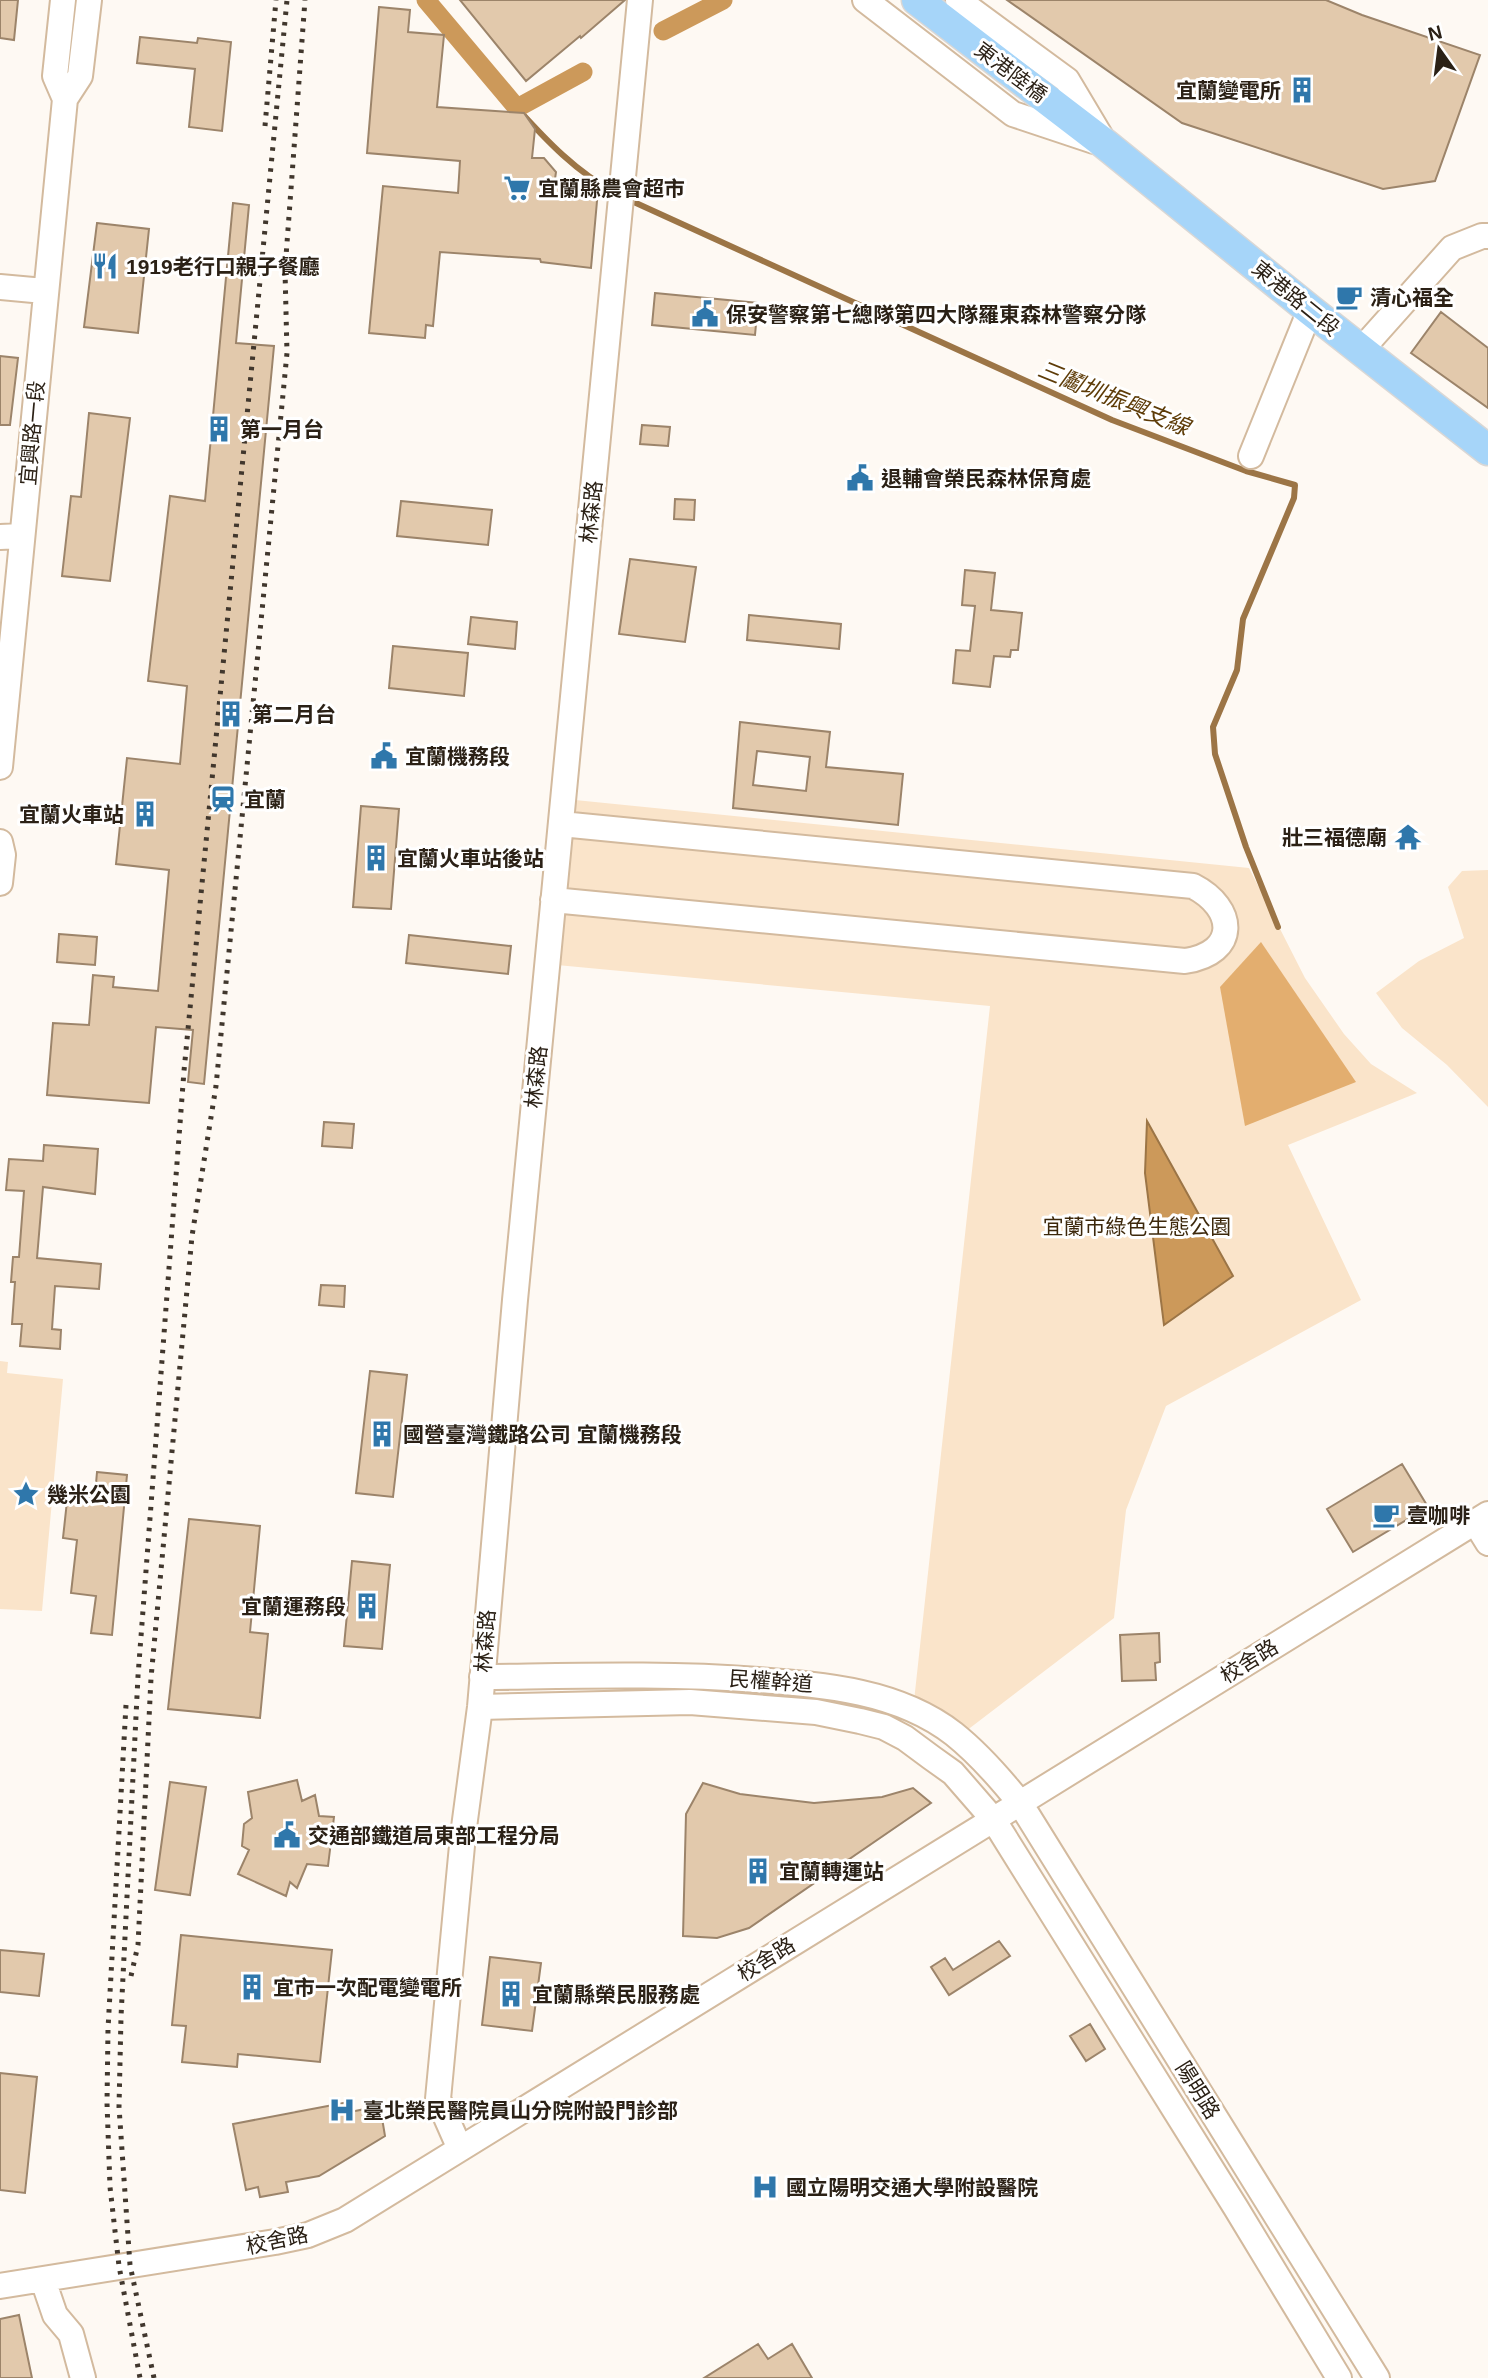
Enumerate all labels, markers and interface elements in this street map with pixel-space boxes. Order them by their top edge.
north arrow [1404,14,1474,84]
text: N [1426,21,1444,45]
street label: 東港陸橋 [971,38,1051,106]
building icon: 宜蘭變電所 [1287,75,1317,105]
place label: 宜蘭變電所 [1176,79,1281,102]
supermarket icon: 宜蘭縣農會超市 [502,173,532,203]
place label: 宜蘭縣農會超市 [538,177,685,200]
restaurant icon: 1919老行口親子餐廳 [90,251,120,281]
place label: 1919老行口親子餐廳 [126,255,320,278]
street label: 東港路二段 [1248,256,1344,340]
cafe icon: 清心福全 [1334,282,1364,312]
place label: 清心福全 [1370,286,1454,309]
public building icon: 保安警察第七總隊第四大隊羅東森林警察分隊 [690,299,720,329]
place label: 保安警察第七總隊第四大隊羅東森林警察分隊 [726,303,1147,326]
water label: 三鬮圳振興支線 [1034,356,1196,441]
street label: 宜興路一段 [16,380,48,486]
building icon: 第一月台 [204,414,234,444]
place label: 第一月台 [240,418,324,441]
public building icon: 退輔會榮民森林保育處 [845,463,875,493]
place label: 退輔會榮民森林保育處 [881,467,1091,490]
street label: 林森路 [576,479,606,545]
building icon: 第二月台 [216,699,246,729]
place label: 第二月台 [252,703,336,726]
public building icon: 宜蘭機務段 [369,741,399,771]
place label: 宜蘭機務段 [405,745,510,768]
station icon: 宜蘭 [208,784,238,814]
place label: 宜蘭 [244,788,286,811]
building icon: 宜蘭火車站 [130,799,160,829]
place label: 宜蘭火車站 [19,803,124,826]
temple icon: 壯三福德廟 [1393,822,1423,852]
place label: 壯三福德廟 [1282,826,1387,849]
building icon: 宜蘭火車站後站 [361,843,391,873]
place label: 宜蘭火車站後站 [397,847,544,870]
street label: 林森路 [521,1044,551,1110]
park label: 宜蘭市綠色生態公園 [1043,1215,1232,1238]
building icon: 國營臺灣鐵路公司 宜蘭機務段 [367,1419,397,1449]
place label: 國營臺灣鐵路公司 宜蘭機務段 [403,1423,682,1446]
place icon: 幾米公園 [11,1479,41,1509]
place label: 幾米公園 [47,1483,131,1506]
cafe icon: 壹咖啡 [1371,1500,1401,1530]
place label: 壹咖啡 [1407,1504,1470,1527]
building icon: 宜蘭運務段 [352,1591,382,1621]
place label: 宜蘭運務段 [241,1595,346,1618]
street label: 林森路 [471,1609,499,1673]
street label: 校舍路 [1216,1635,1282,1687]
street label: 民權幹道 [728,1667,814,1695]
public building icon: 交通部鐵道局東部工程分局 [272,1820,302,1850]
place label: 交通部鐵道局東部工程分局 [308,1824,560,1847]
building icon: 宜蘭轉運站 [743,1856,773,1886]
place label: 宜蘭轉運站 [779,1860,884,1883]
street label: 校舍路 [733,1933,799,1985]
building icon: 宜市一次配電變電所 [237,1972,267,2002]
place label: 宜市一次配電變電所 [273,1976,462,1999]
building icon: 宜蘭縣榮民服務處 [496,1979,526,2009]
place label: 宜蘭縣榮民服務處 [532,1983,700,2006]
street label: 陽明路 [1172,2057,1224,2123]
hospital icon: 臺北榮民醫院員山分院附設門診部 [327,2095,357,2125]
place label: 臺北榮民醫院員山分院附設門診部 [363,2099,678,2122]
hospital icon: 國立陽明交通大學附設醫院 [750,2172,780,2202]
place label: 國立陽明交通大學附設醫院 [786,2176,1038,2199]
street label: 校舍路 [244,2222,310,2258]

